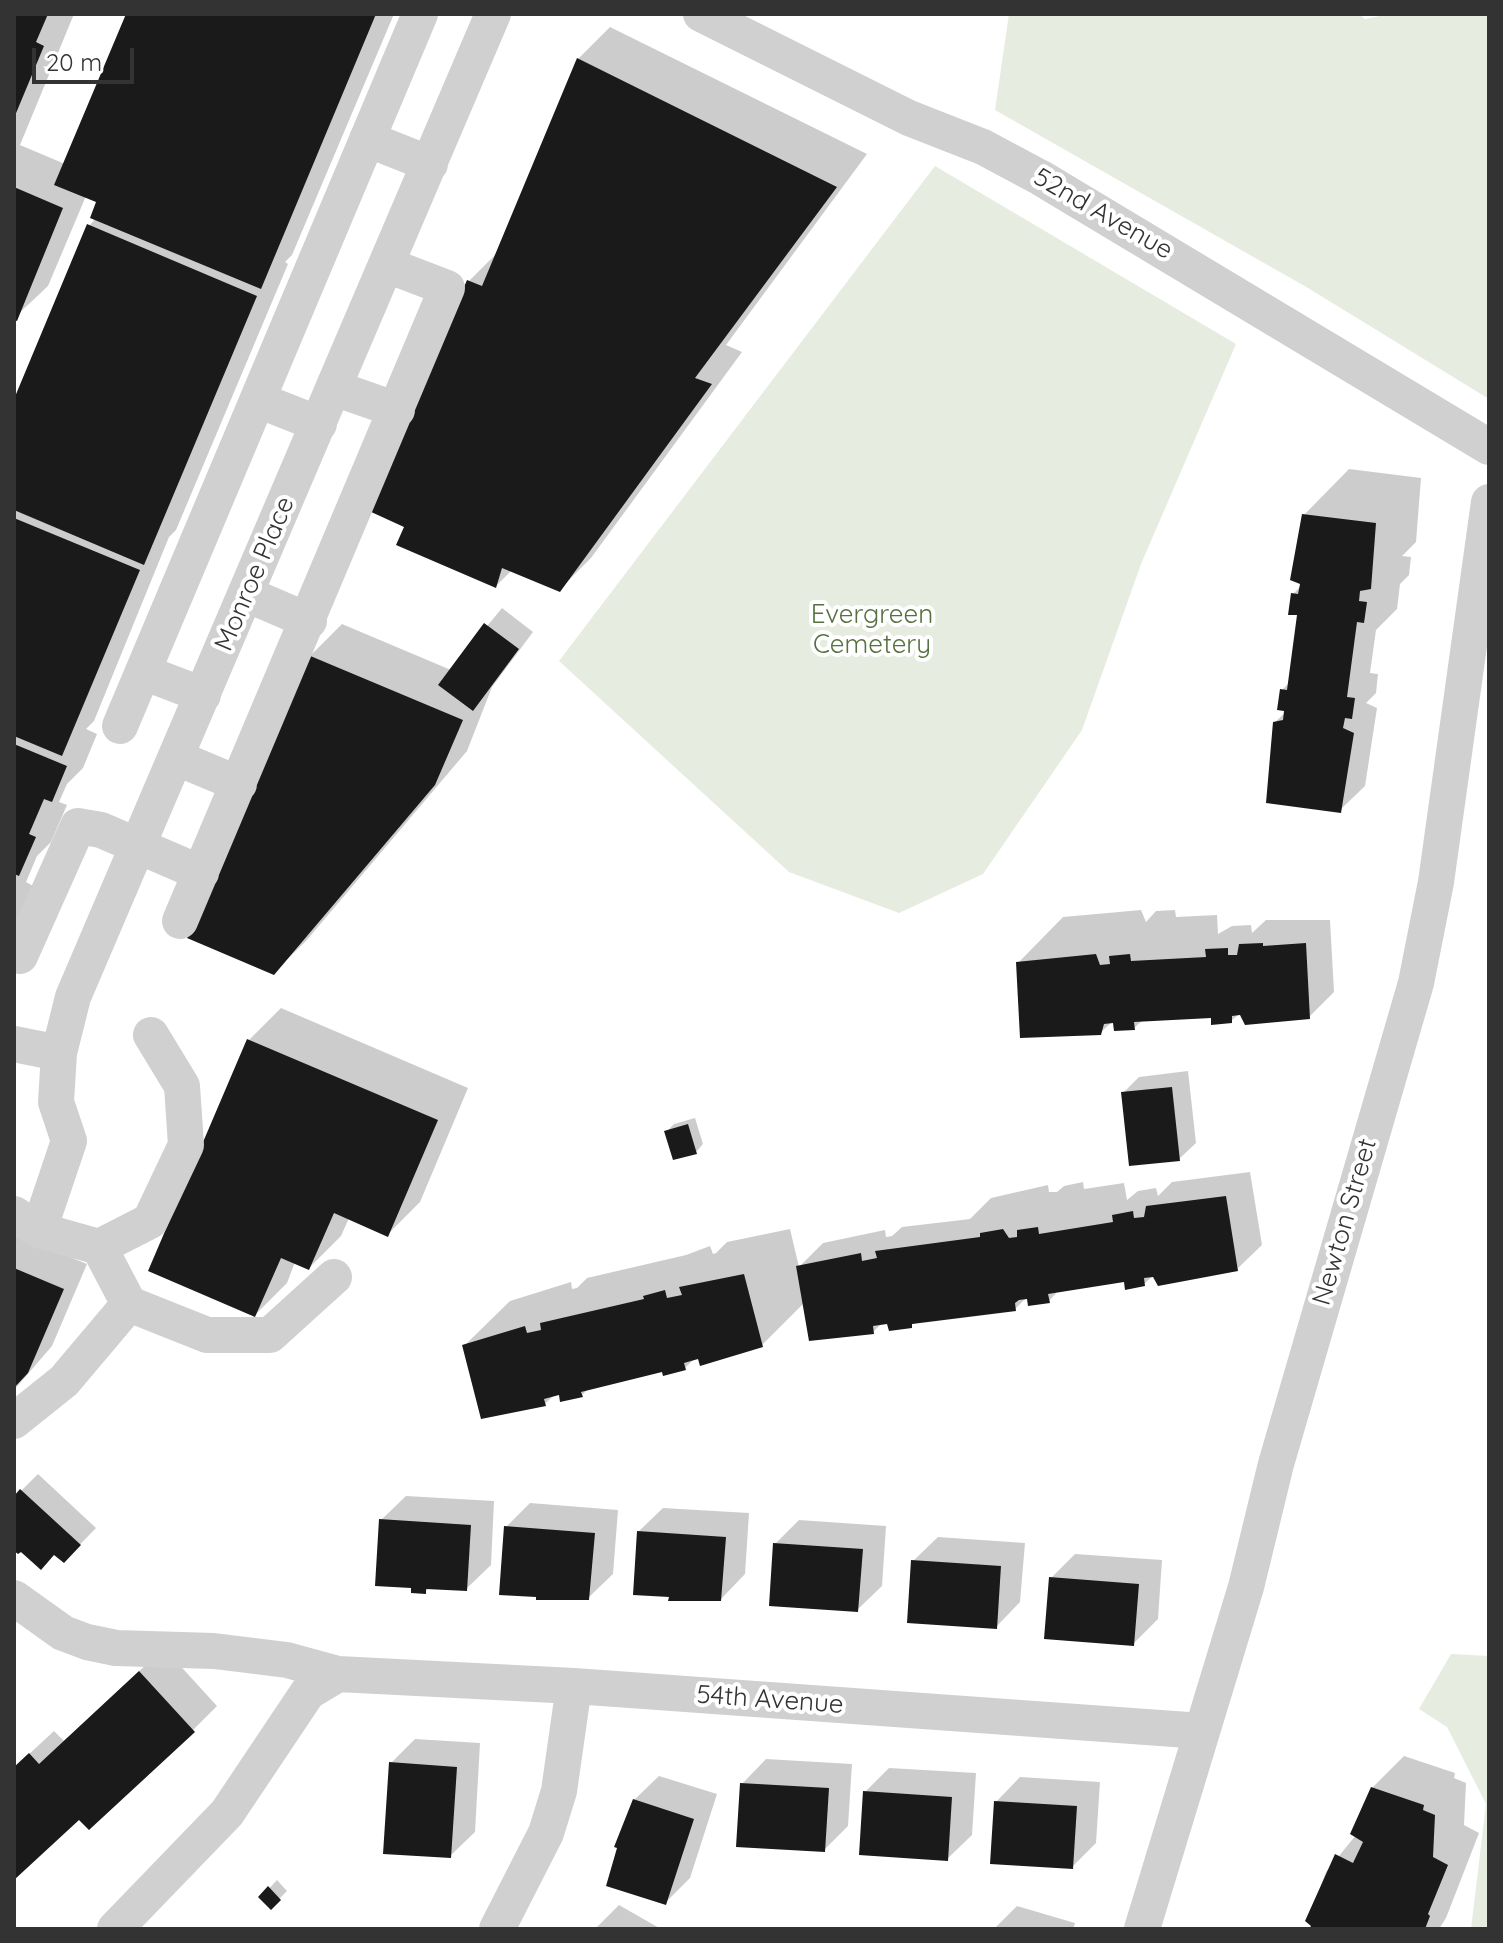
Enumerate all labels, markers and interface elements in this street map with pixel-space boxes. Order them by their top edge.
scale bar [36,32,138,82]
text: 20 m [46,47,102,77]
street label: 52nd Avenue [1028,162,1178,266]
street label: Monroe Place [208,492,302,656]
park label: Evergreen Cemetery [811,599,933,660]
street label: Newton Street [1306,1135,1384,1309]
street label: 54th Avenue [695,1679,845,1721]

